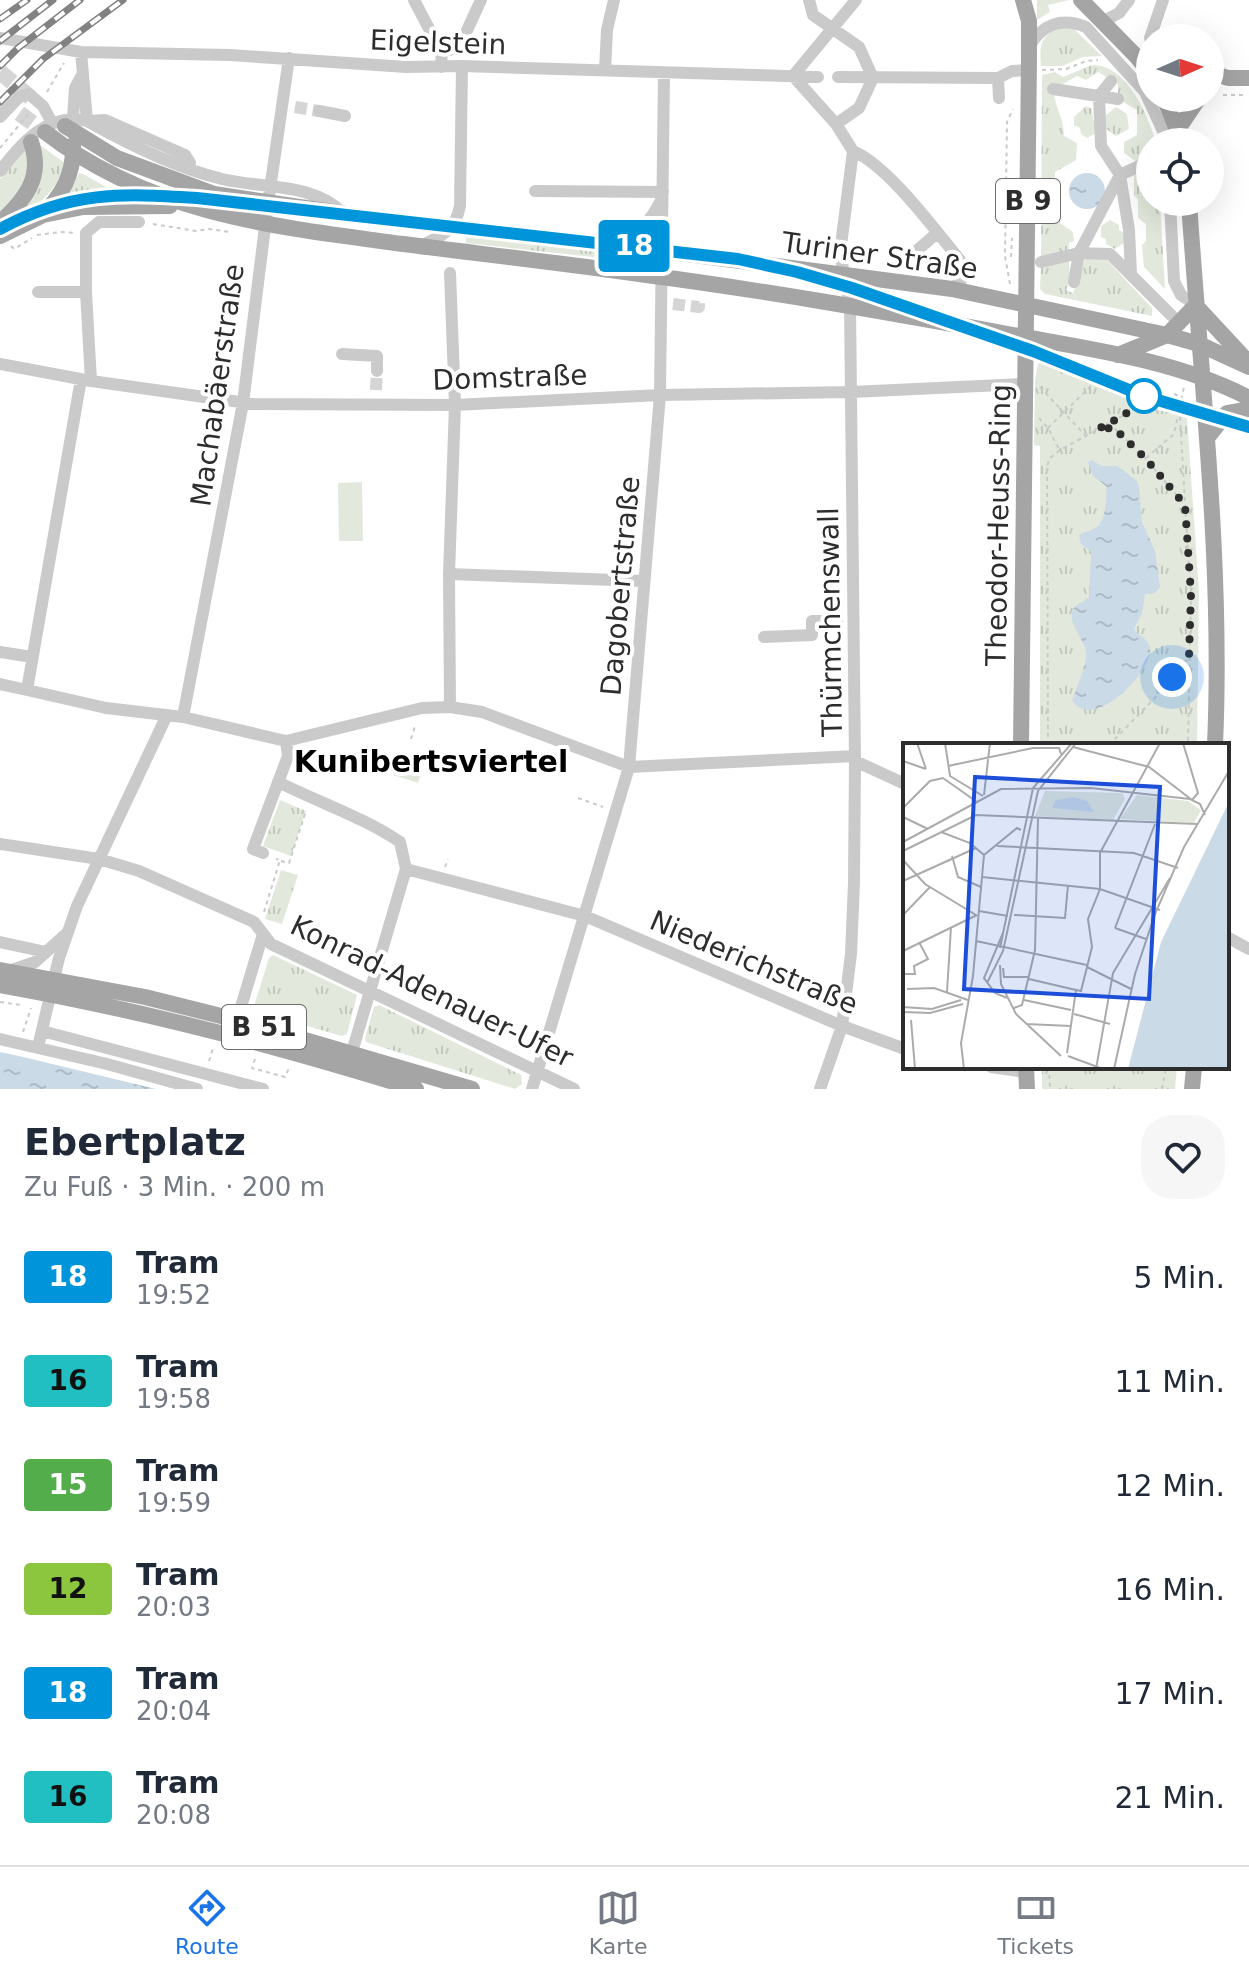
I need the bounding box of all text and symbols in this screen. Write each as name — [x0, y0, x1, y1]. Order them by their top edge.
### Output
street label: Eigelstein — [369, 24, 507, 61]
north arrow — [1136, 24, 1224, 112]
map controls — [1136, 24, 1224, 216]
button: locate — [1136, 128, 1224, 216]
road number: B 9 — [996, 179, 1060, 223]
line badge: 18 — [598, 220, 670, 272]
street label: Turiner Straße — [779, 225, 980, 286]
text: 18 — [615, 229, 653, 262]
street label: Machabäerstraße — [184, 262, 251, 508]
street label: Domstraße — [432, 358, 588, 397]
unlabelled marker — [1127, 379, 1161, 413]
street label: Theodor-Heuss-Ring — [980, 384, 1017, 667]
street label: Dagobertstraße — [594, 475, 647, 697]
street label: Thürmchenswall — [812, 507, 849, 738]
your location — [1152, 657, 1192, 697]
inset map — [903, 743, 1229, 1069]
district label: Kunibertsviertel — [294, 744, 568, 779]
street label: Niederichstraße — [645, 904, 863, 1021]
street label: Konrad-Adenauer-Ufer — [285, 909, 579, 1074]
road number: B 51 — [222, 1005, 306, 1049]
button: heart — [1141, 1115, 1225, 1199]
text: Ebertplatz — [24, 1120, 246, 1164]
text: Zu Fuß · 3 Min. · 200 m — [24, 1172, 325, 1202]
text: Tram — [136, 1245, 219, 1280]
text: 18 — [49, 1260, 87, 1293]
text: 5 Min. — [1134, 1260, 1225, 1295]
text: 19:52 — [136, 1280, 211, 1310]
text: Tram — [136, 1349, 219, 1384]
text: 16 — [49, 1364, 87, 1397]
text: 11 Min. — [1115, 1364, 1225, 1399]
text: 19:58 — [136, 1384, 211, 1414]
text: Tram — [136, 1453, 219, 1488]
text: 15 — [49, 1468, 87, 1501]
text: 12 Min. — [1115, 1468, 1225, 1503]
text: 19:59 — [136, 1488, 211, 1518]
text: Tram — [136, 1557, 219, 1592]
text: 12 — [49, 1572, 87, 1605]
text: 16 Min. — [1115, 1572, 1225, 1607]
text: 20:03 — [136, 1592, 211, 1622]
text: Tram — [136, 1661, 219, 1696]
text: 18 — [49, 1676, 87, 1709]
text: 17 Min. — [1115, 1676, 1225, 1711]
text: 20:04 — [136, 1696, 211, 1726]
text: Tram — [136, 1765, 219, 1800]
text: 16 — [49, 1780, 87, 1813]
text: 21 Min. — [1115, 1780, 1225, 1815]
text: 20:08 — [136, 1800, 211, 1830]
tab: Route — [175, 1886, 239, 1959]
tab: Karte — [589, 1886, 648, 1959]
tab: Tickets — [997, 1886, 1074, 1959]

